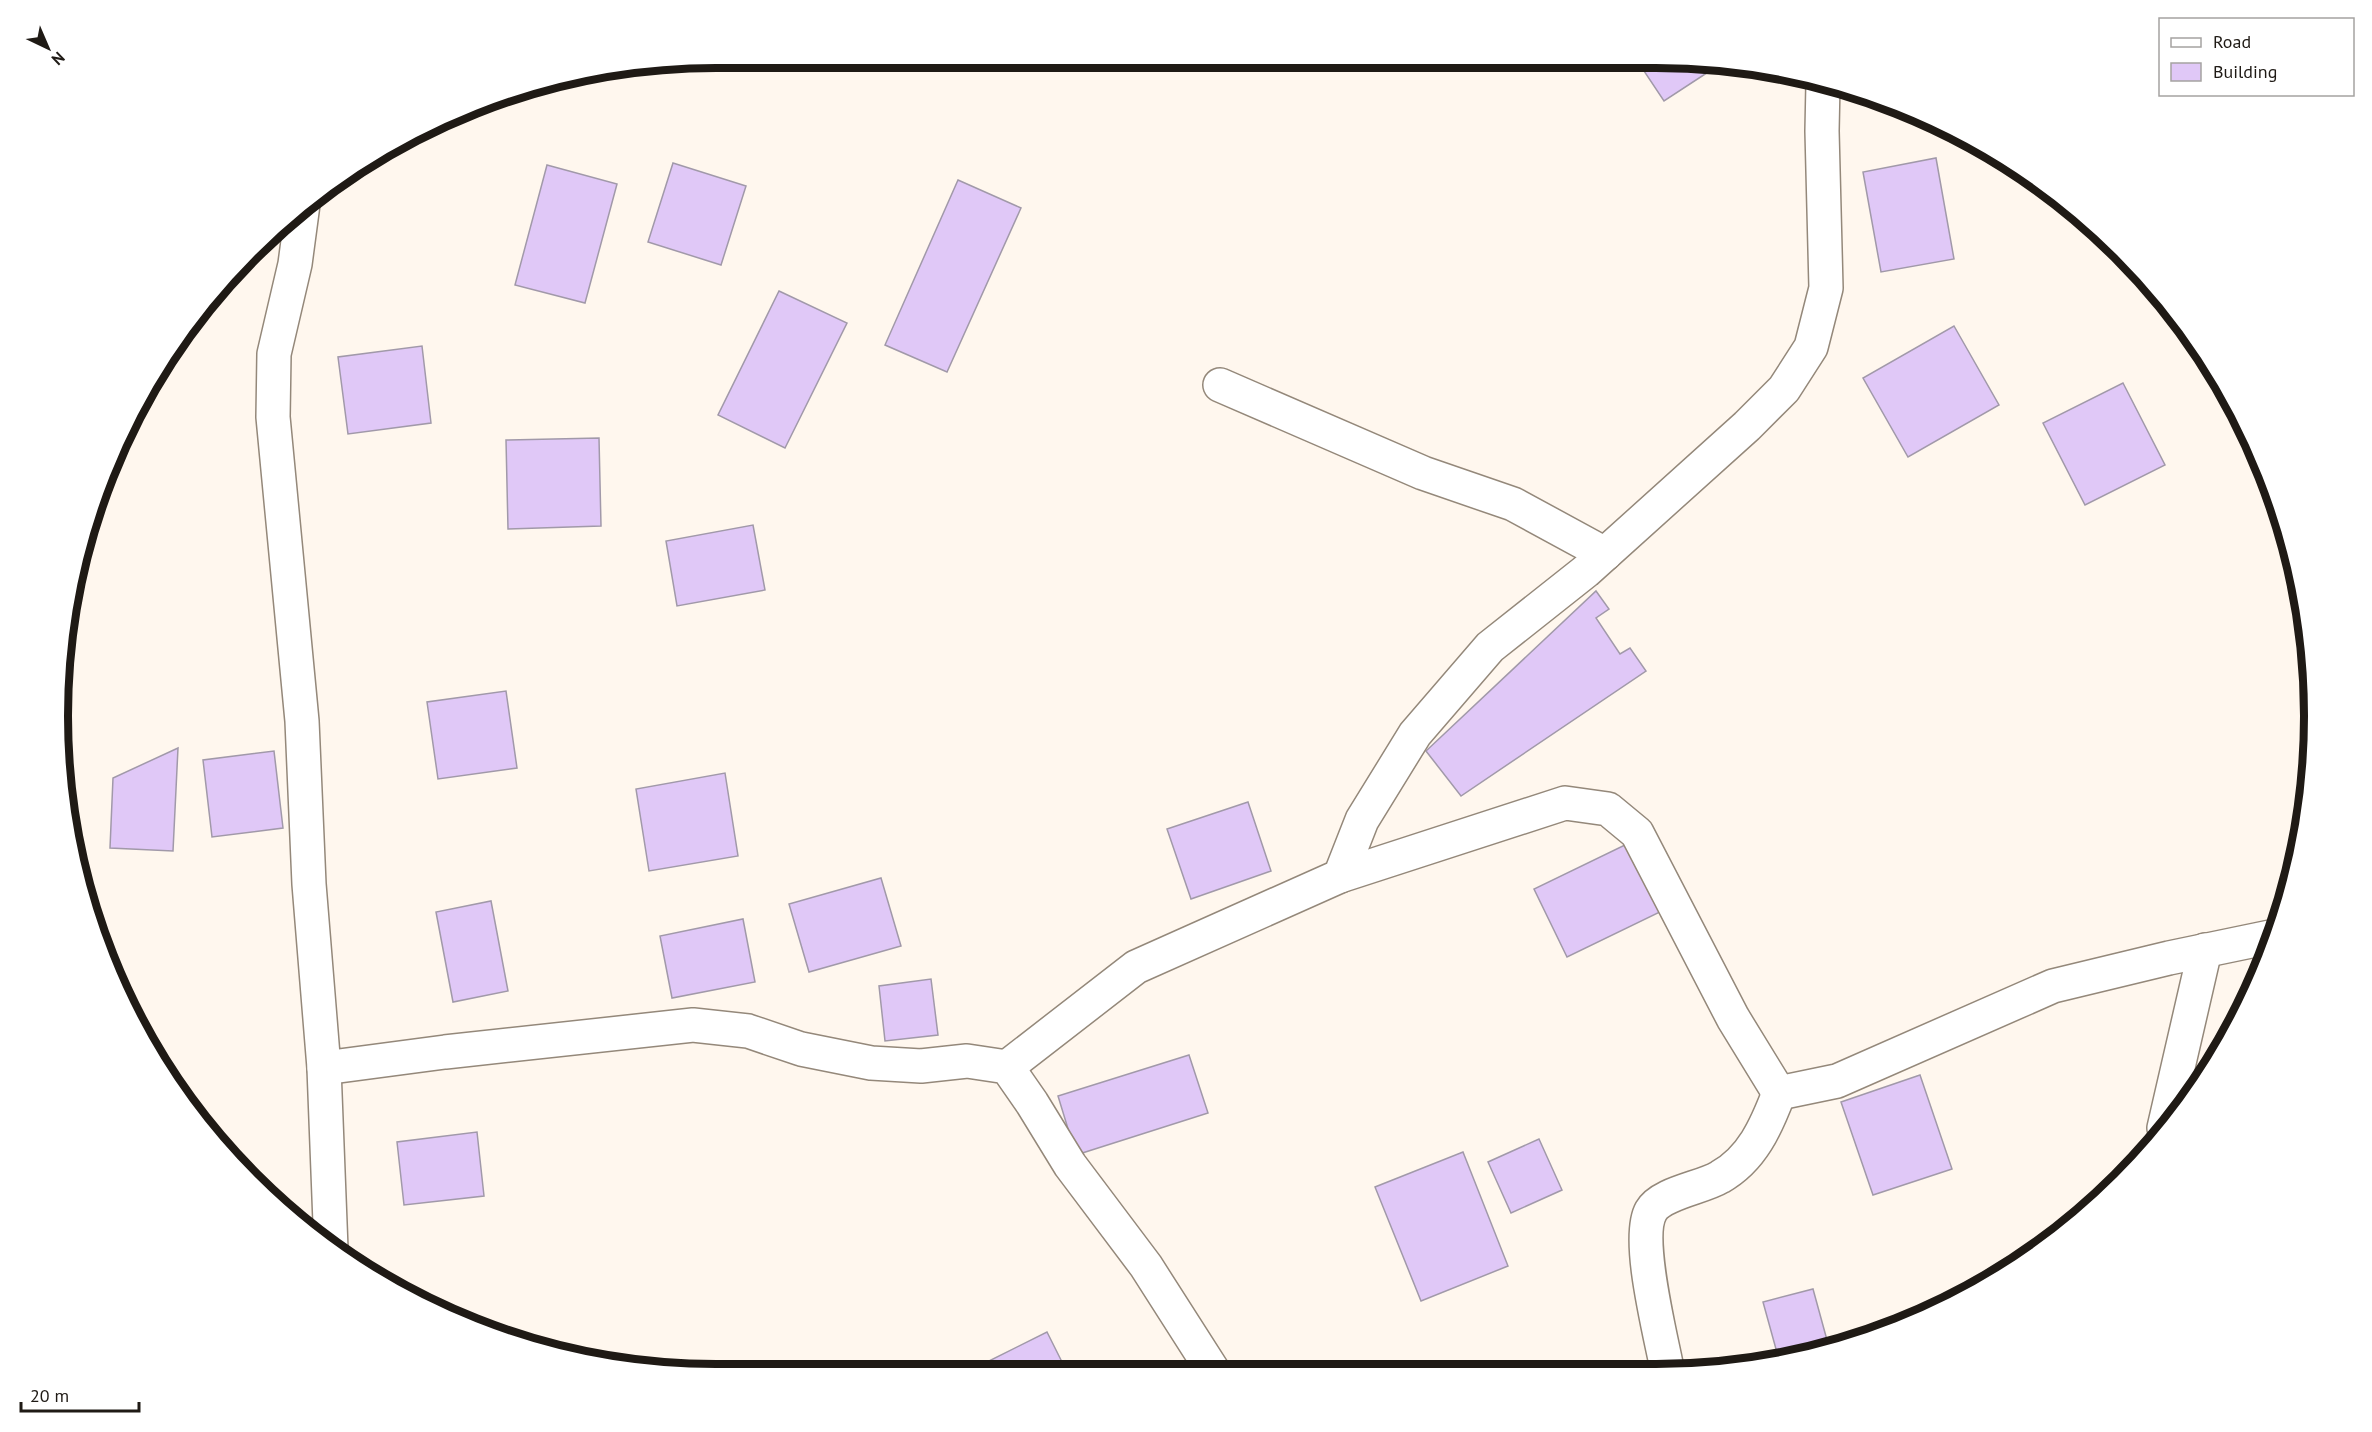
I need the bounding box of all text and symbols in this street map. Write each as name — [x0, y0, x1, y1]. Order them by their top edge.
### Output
north arrow — [18, 18, 78, 78]
legend — [2159, 18, 2354, 96]
text: Road — [2213, 30, 2251, 53]
text: N — [48, 48, 69, 70]
text: Building — [2213, 60, 2277, 83]
scale bar — [21, 1375, 140, 1413]
text: 20 m — [30, 1384, 69, 1407]

